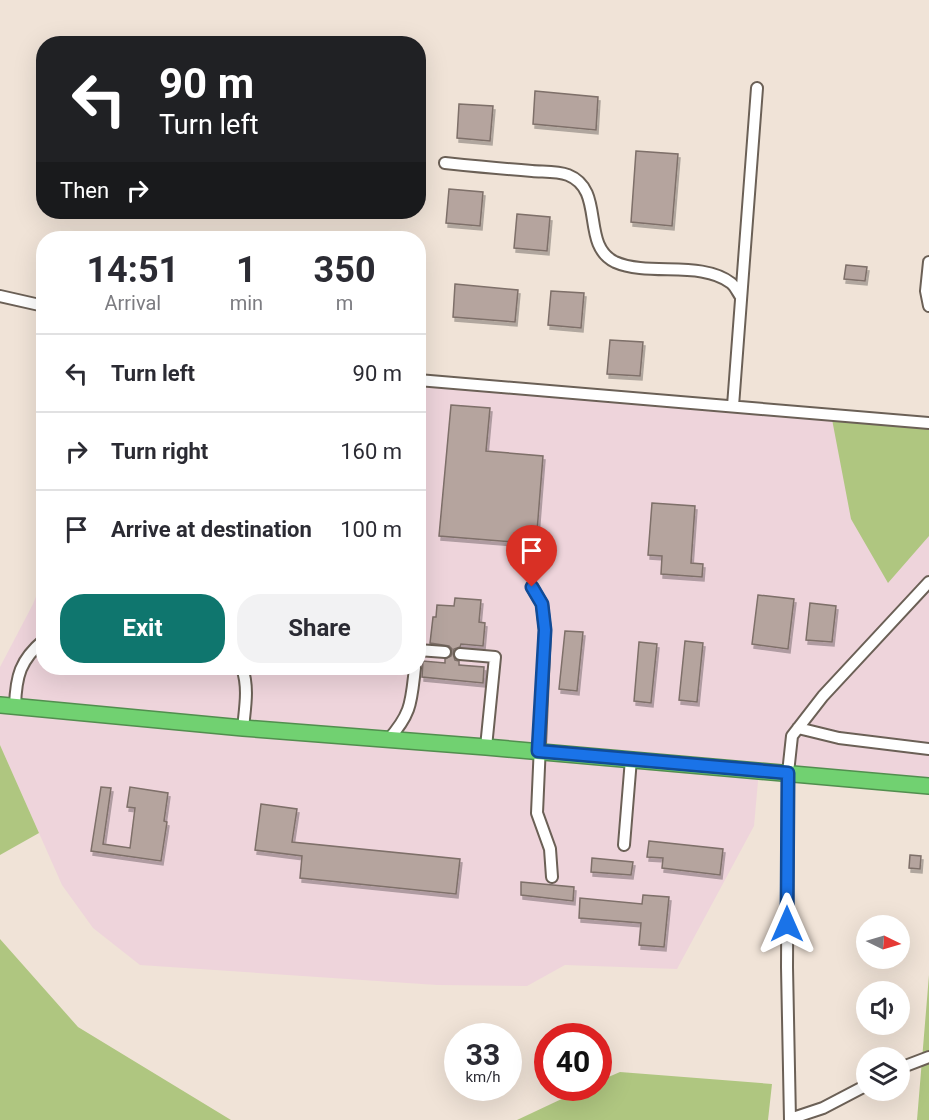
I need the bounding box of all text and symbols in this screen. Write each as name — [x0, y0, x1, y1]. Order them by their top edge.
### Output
text: 90 m — [159, 59, 254, 108]
icon: left — [60, 60, 138, 138]
text: Turn left — [159, 109, 259, 141]
icon: right — [121, 174, 154, 207]
text: Then — [60, 178, 109, 203]
text: 14:51 — [86, 249, 179, 291]
text: 1 — [236, 249, 257, 291]
text: 350 — [314, 249, 376, 291]
text: Arrival — [104, 291, 161, 315]
text: min — [230, 291, 263, 315]
text: m — [336, 291, 353, 315]
icon: left — [60, 357, 93, 390]
text: Turn left — [111, 361, 195, 386]
text: 90 m — [353, 361, 402, 386]
icon: right — [60, 435, 93, 468]
text: Turn right — [111, 439, 208, 464]
text: 160 m — [340, 439, 402, 464]
icon: arrive — [60, 513, 93, 546]
text: Arrive at destination — [111, 517, 312, 542]
text: 100 m — [340, 517, 402, 542]
pin — [506, 525, 557, 587]
icon: arrive — [515, 534, 548, 567]
button: Exit — [60, 594, 225, 663]
button: Share — [237, 594, 402, 663]
position arrow — [755, 892, 819, 956]
north arrow — [856, 915, 910, 969]
map controls — [856, 915, 910, 1101]
button: sound — [856, 981, 910, 1035]
speed limit sign: 40 — [534, 1023, 612, 1101]
text: 33 — [466, 1037, 500, 1072]
button: layers — [856, 1047, 910, 1101]
text: km/h — [465, 1068, 501, 1086]

